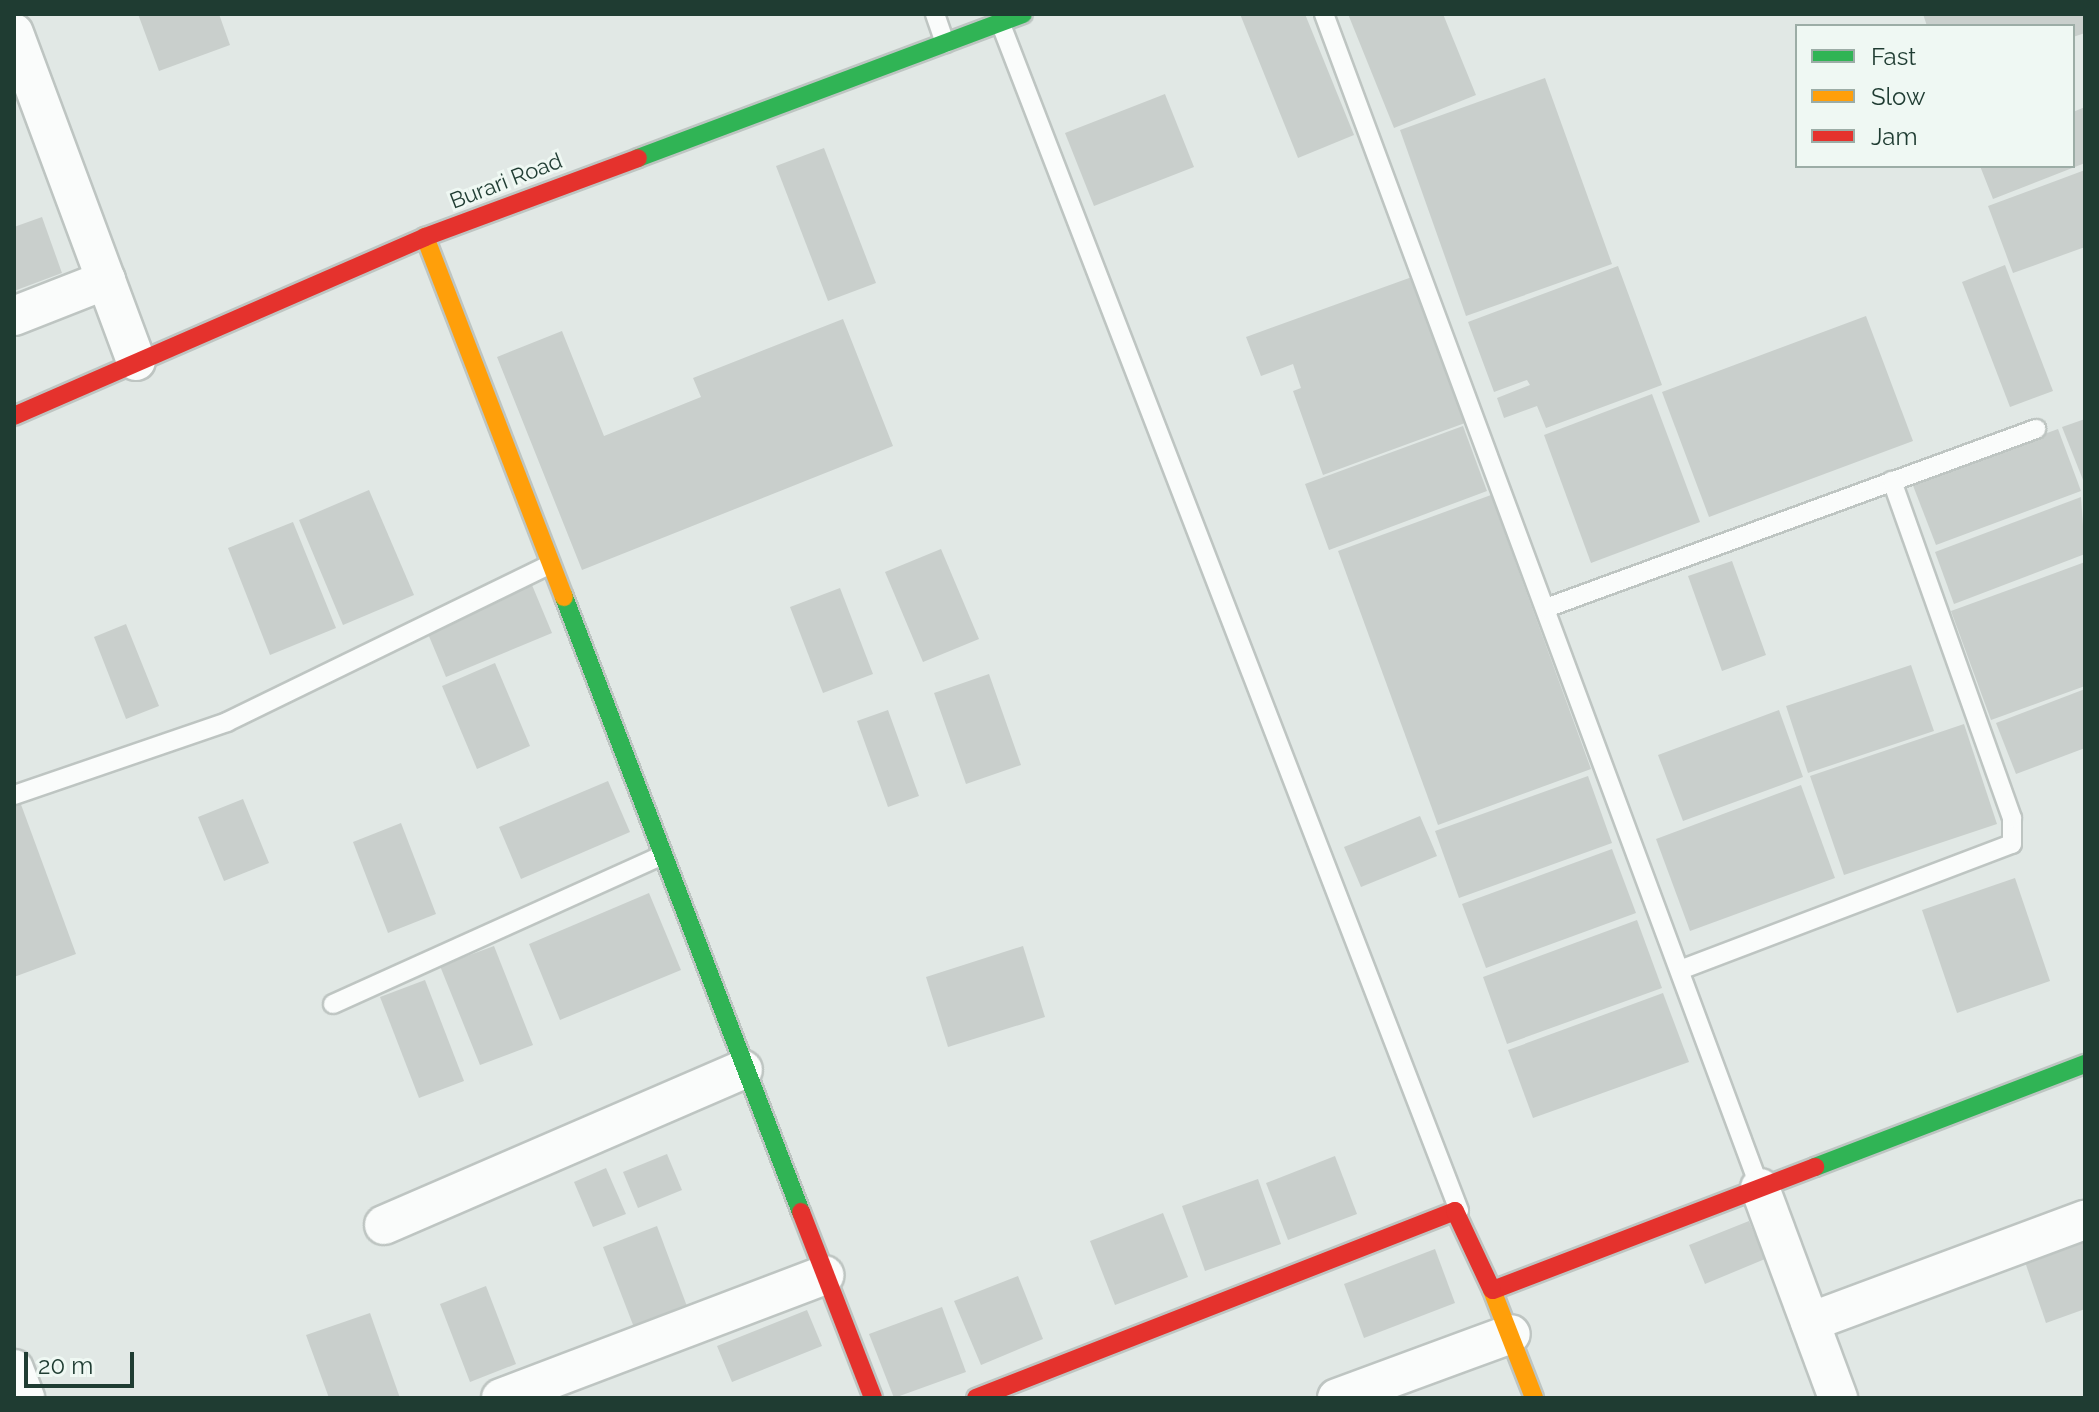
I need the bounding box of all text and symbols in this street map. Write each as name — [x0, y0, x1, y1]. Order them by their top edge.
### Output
legend — [1795, 24, 2075, 168]
text: Fast — [1871, 42, 1916, 71]
text: Slow — [1871, 82, 1925, 111]
text: Jam — [1871, 122, 1917, 151]
street label: Burari Road — [446, 147, 566, 215]
scale bar — [28, 1336, 138, 1386]
text: 20 m — [38, 1351, 93, 1380]

